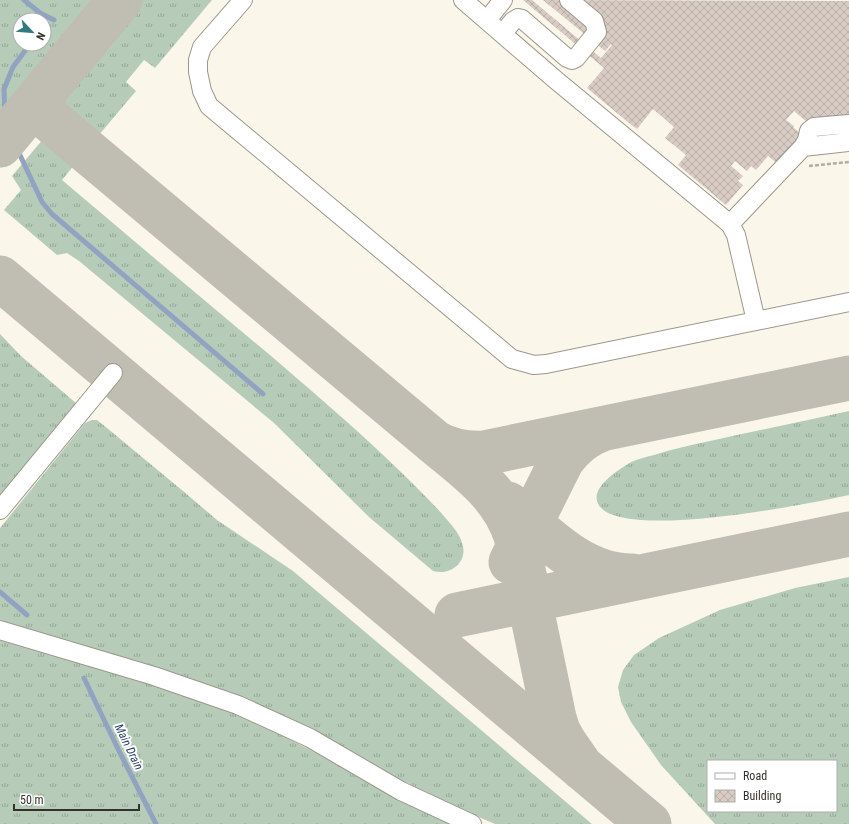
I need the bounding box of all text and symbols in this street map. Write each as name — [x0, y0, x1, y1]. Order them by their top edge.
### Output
north arrow — [12, 12, 52, 52]
text: N — [33, 30, 48, 42]
water label: Main Drain — [112, 722, 146, 773]
legend — [707, 760, 837, 812]
text: Road — [743, 769, 767, 783]
scale bar — [14, 786, 139, 812]
text: Building — [743, 789, 781, 803]
text: 50 m — [20, 793, 44, 807]

